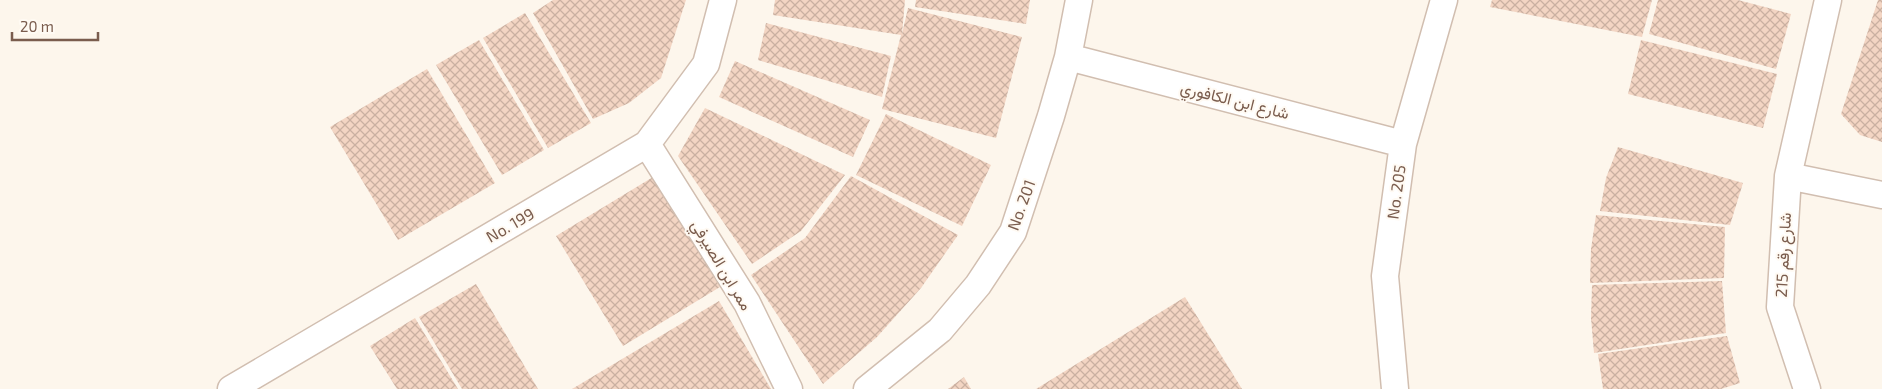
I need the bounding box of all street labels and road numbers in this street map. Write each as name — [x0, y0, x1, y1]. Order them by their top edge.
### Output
street label: شارع ابن الكافوري — [1178, 77, 1291, 127]
street label: No. 205 — [1382, 163, 1409, 220]
street label: No. 201 — [1003, 177, 1038, 233]
street label: No. 199 — [482, 203, 537, 246]
street label: شارع رقم 215 — [1771, 212, 1797, 298]
street label: ممر ابن الصيرفي — [684, 216, 757, 316]

